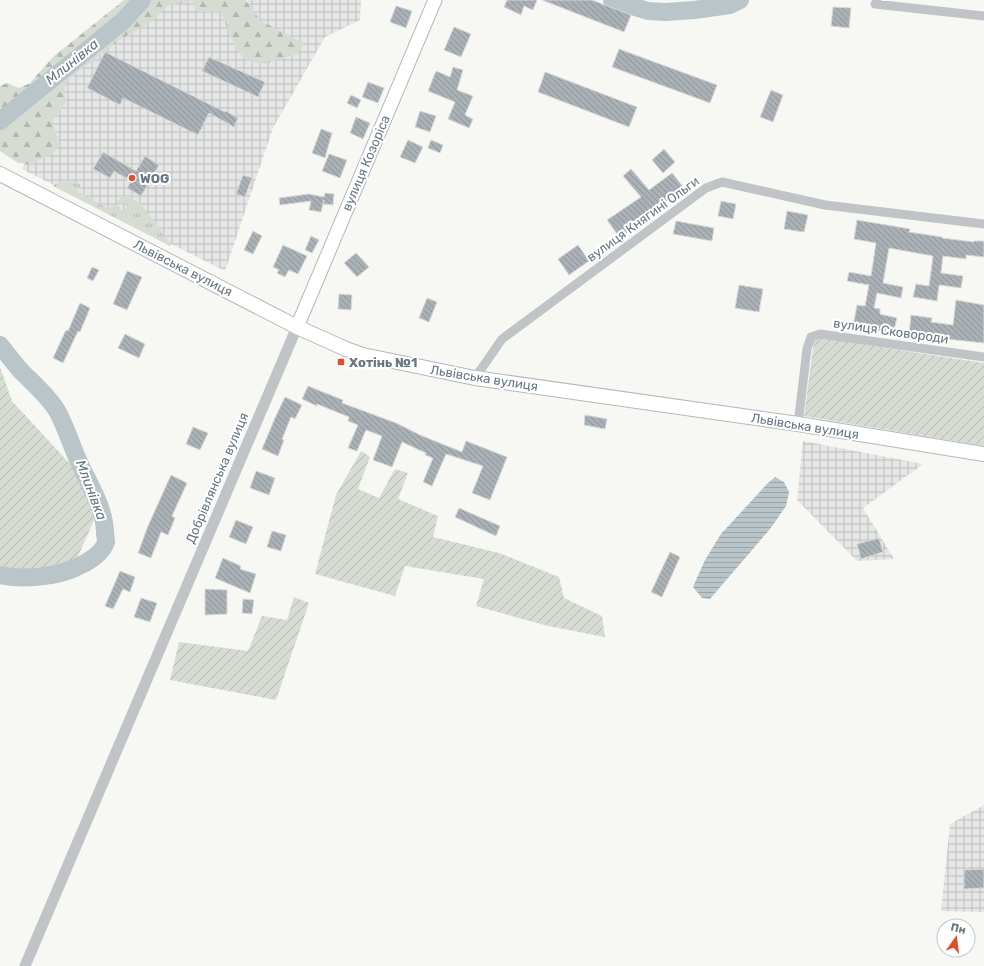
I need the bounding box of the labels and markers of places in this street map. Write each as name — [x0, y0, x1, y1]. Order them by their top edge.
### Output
place label: WOG — [140, 171, 169, 186]
marker: WOG — [127, 173, 137, 183]
place label: Хотінь №1 — [349, 355, 417, 370]
marker: Хотінь №1 — [336, 357, 346, 367]

